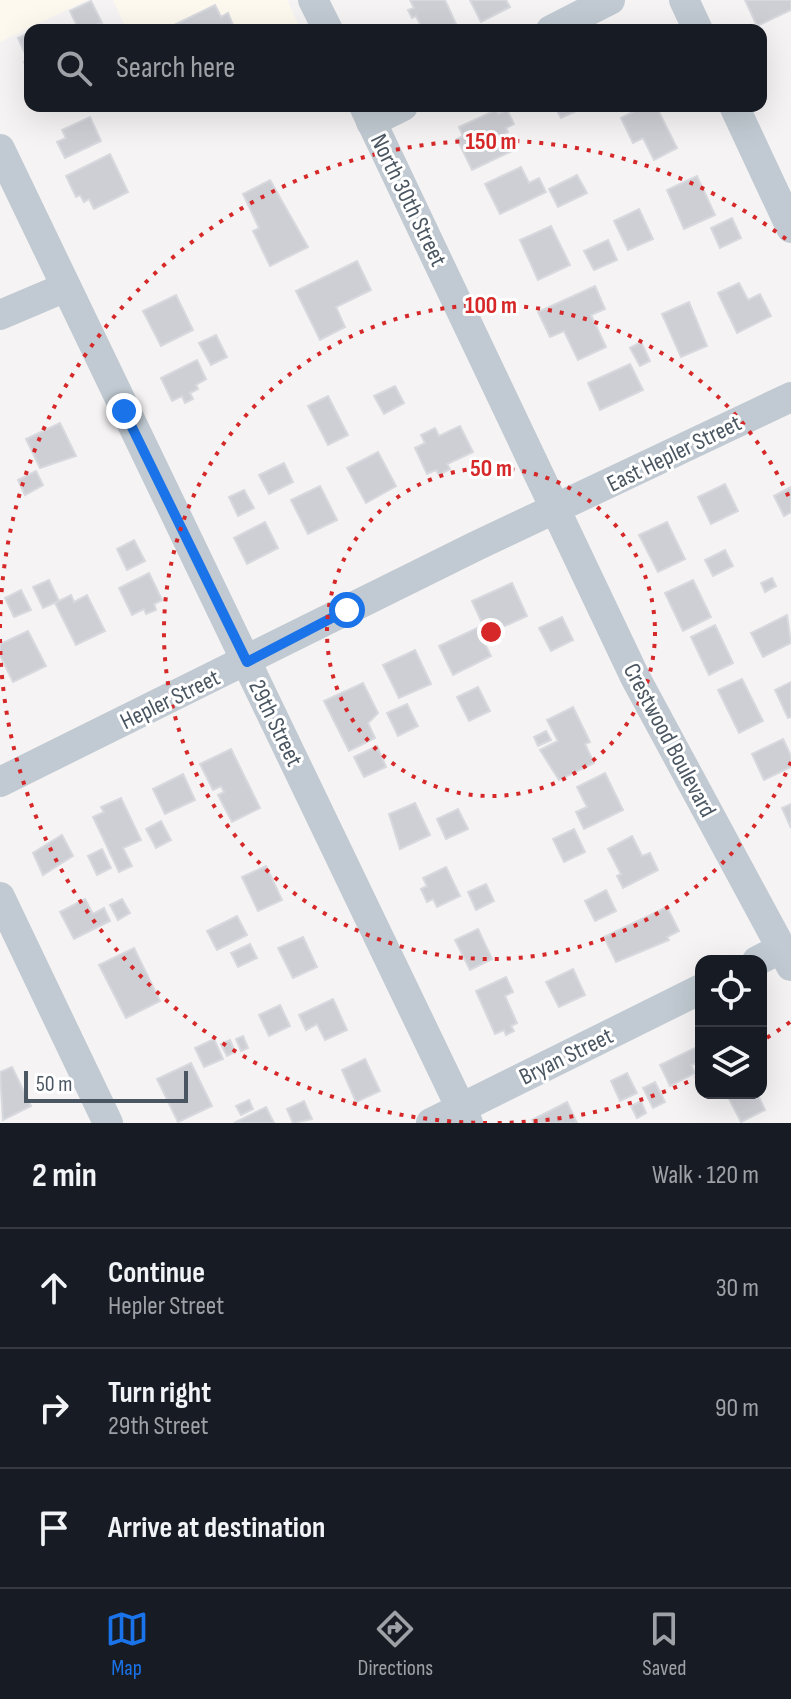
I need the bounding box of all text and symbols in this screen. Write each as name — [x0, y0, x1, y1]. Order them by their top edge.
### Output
search box — [24, 24, 767, 112]
icon: search — [52, 46, 96, 90]
text: Search here — [116, 50, 235, 86]
text: 150 m — [465, 127, 517, 156]
street label: North 30th Street — [364, 129, 453, 271]
text: 100 m — [465, 291, 517, 320]
route end — [106, 393, 142, 429]
street label: East Hepler Street — [602, 408, 746, 498]
text: 50 m — [470, 454, 512, 483]
route start — [329, 592, 365, 628]
centre of rings — [477, 618, 505, 646]
street label: Crestwood Boulevard — [617, 658, 722, 822]
street label: Hepler Street — [116, 663, 225, 736]
street label: 29th Street — [242, 675, 309, 771]
map controls — [695, 955, 767, 1099]
button: locate — [695, 955, 767, 1027]
street label: Bryan Street — [515, 1021, 618, 1092]
button: layers — [695, 1027, 767, 1099]
scale bar — [24, 1067, 188, 1103]
text: 50 m — [36, 1071, 72, 1098]
text: 2 min — [32, 1155, 97, 1196]
text: Walk · 120 m — [652, 1160, 759, 1191]
text: Continue — [108, 1255, 205, 1291]
icon: ahead — [32, 1266, 76, 1310]
text: 30 m — [716, 1273, 759, 1304]
text: Hepler Street — [108, 1291, 224, 1322]
text: Turn right — [108, 1375, 211, 1411]
icon: right — [32, 1386, 76, 1430]
text: 90 m — [715, 1393, 759, 1424]
text: 29th Street — [108, 1411, 208, 1442]
icon: arrive — [32, 1506, 76, 1550]
text: Arrive at destination — [108, 1510, 325, 1546]
tab: Map — [105, 1607, 149, 1682]
tab: Directions — [358, 1607, 433, 1682]
tab: Saved — [642, 1607, 686, 1682]

